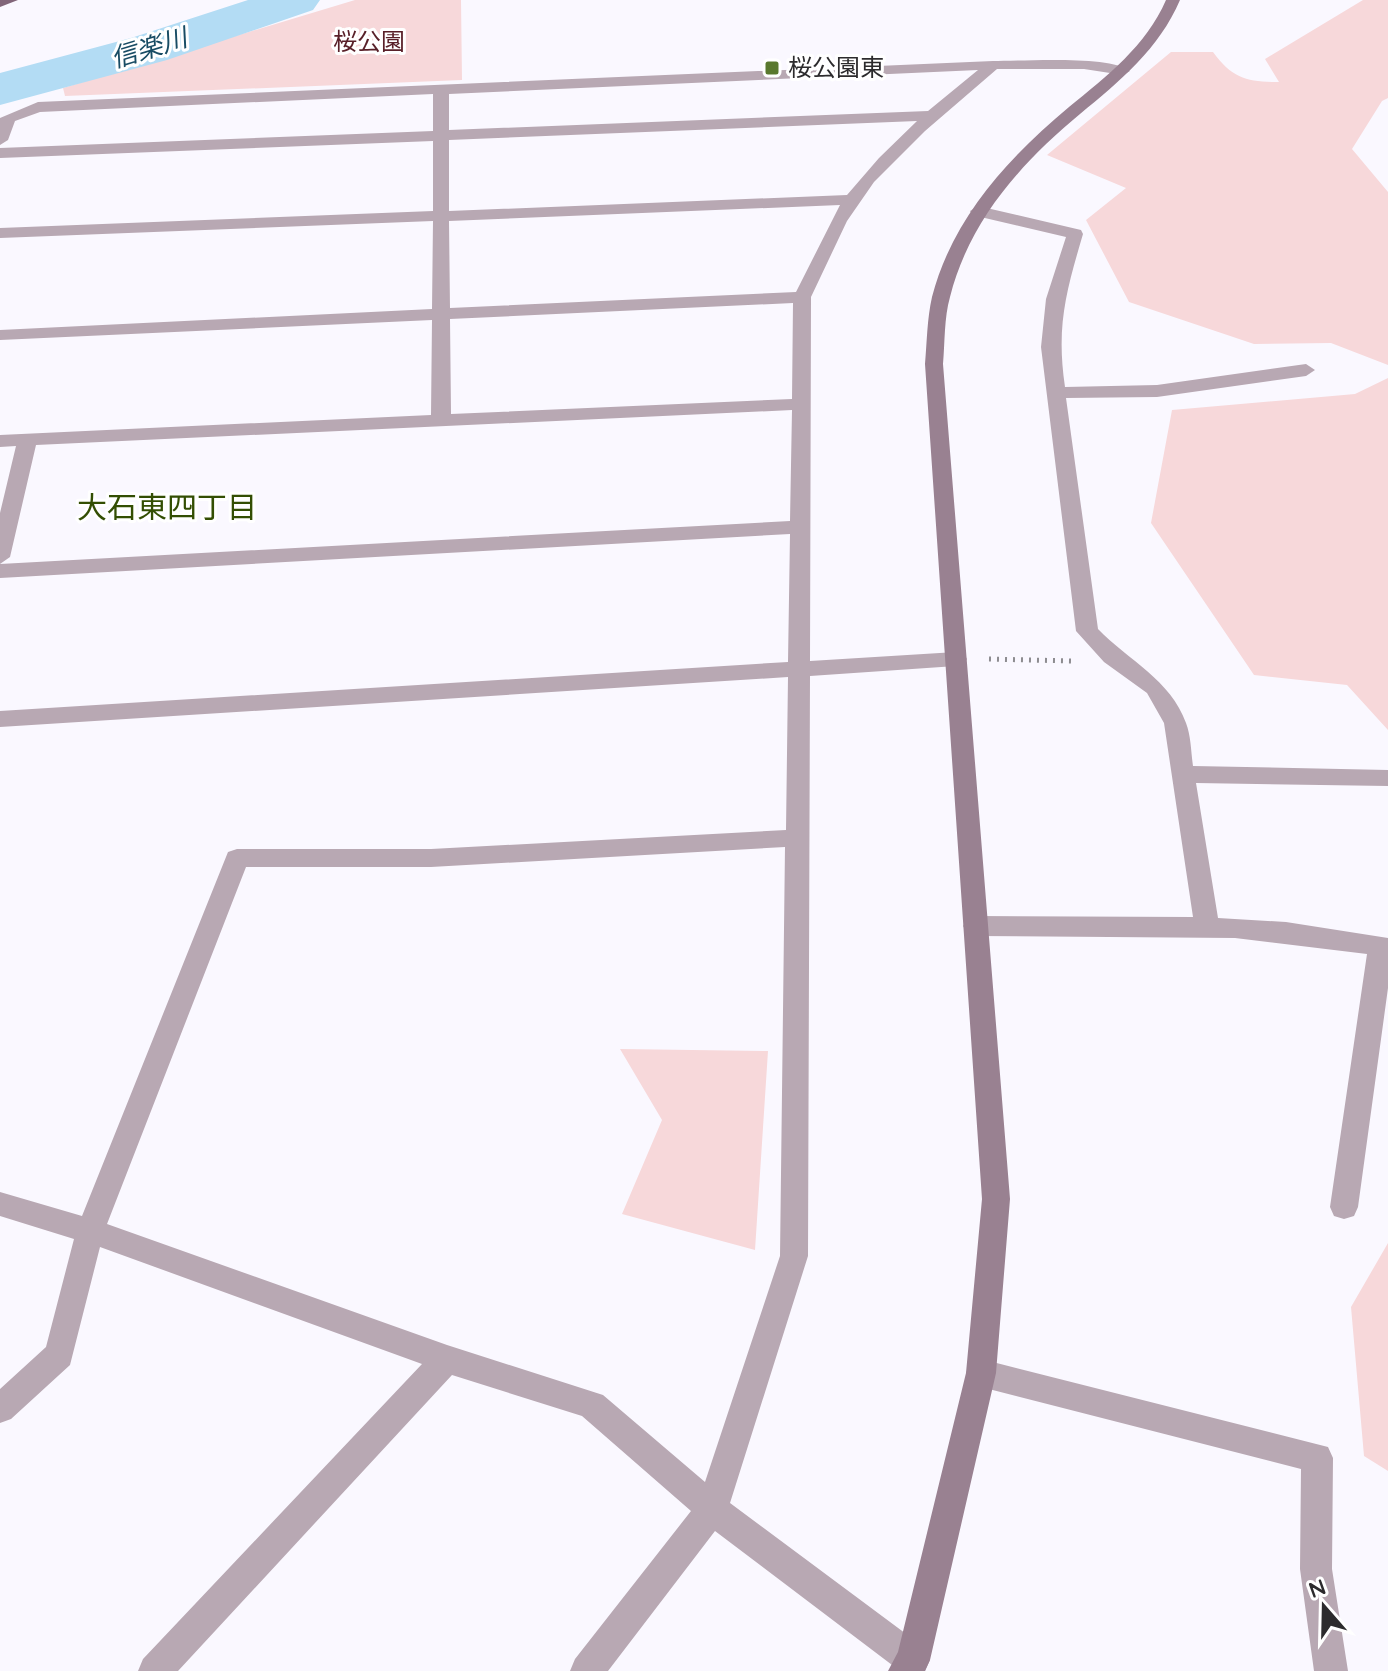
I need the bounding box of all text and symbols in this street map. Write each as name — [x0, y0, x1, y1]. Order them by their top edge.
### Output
water label: 信楽川 — [107, 19, 194, 75]
park label: 桜公園 — [333, 26, 405, 56]
place label: 桜公園東 — [788, 52, 884, 82]
marker: 桜公園東 — [763, 59, 781, 77]
district label: 大石東四丁目 — [77, 488, 257, 526]
north arrow — [1284, 1567, 1364, 1647]
text: N — [1305, 1572, 1330, 1604]

